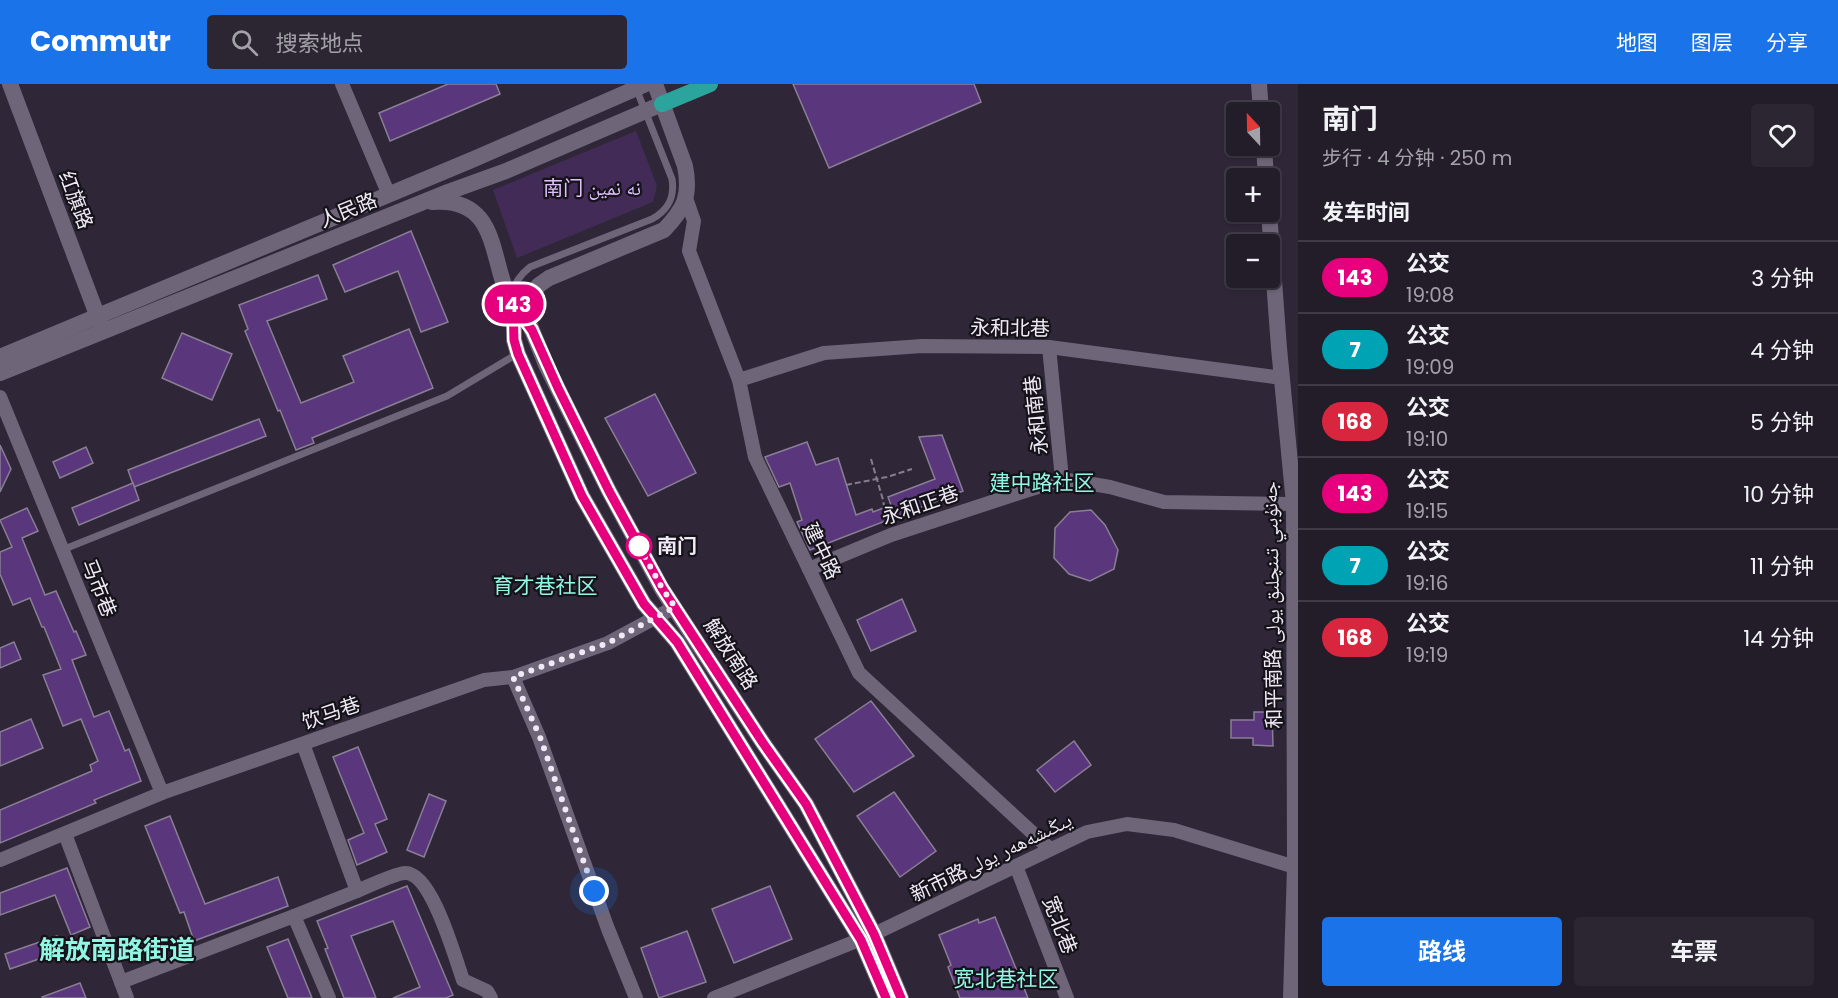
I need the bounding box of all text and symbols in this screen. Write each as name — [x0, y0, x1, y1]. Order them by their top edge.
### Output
search box — [207, 15, 627, 69]
text: Commutr — [30, 22, 171, 61]
icon: search — [228, 26, 261, 59]
text: 搜索地点 — [276, 28, 364, 59]
text: 地图 — [1616, 28, 1658, 57]
text: 图层 — [1691, 28, 1733, 57]
text: 分享 — [1766, 28, 1808, 57]
text: 南门 — [1322, 100, 1378, 139]
north arrow — [1226, 102, 1280, 156]
map controls — [1226, 102, 1280, 288]
button: heart — [1751, 104, 1814, 167]
text: 步行 · 4 分钟 · 250 m — [1322, 144, 1512, 172]
street label: 红旗路 — [52, 167, 100, 233]
button: + — [1226, 168, 1280, 222]
park label: 南门 نە نمين — [543, 174, 641, 202]
street label: 人民路 — [315, 186, 381, 234]
text: 发车时间 — [1322, 197, 1410, 228]
button: − — [1226, 234, 1280, 288]
text: 公交 — [1406, 248, 1450, 279]
text: 143 — [1338, 263, 1372, 292]
text: 3 分钟 — [1751, 263, 1814, 294]
text: 19:08 — [1406, 281, 1454, 309]
line badge: 143 — [480, 284, 548, 324]
text: 143 — [497, 290, 531, 319]
street label: 永和北巷 — [970, 313, 1050, 343]
text: 公交 — [1406, 320, 1450, 351]
text: 7 — [1349, 335, 1361, 364]
text: 4 分钟 — [1750, 335, 1814, 366]
text: 19:09 — [1406, 353, 1454, 381]
street label: 永和南巷 — [1018, 374, 1054, 456]
text: 公交 — [1406, 392, 1450, 423]
text: 168 — [1338, 407, 1372, 436]
text: 5 分钟 — [1750, 407, 1814, 438]
text: 19:10 — [1406, 425, 1448, 453]
text: 公交 — [1406, 464, 1450, 495]
district label: 建中路社区 — [990, 468, 1095, 497]
street label: 永和正巷 — [878, 479, 962, 531]
text: 143 — [1338, 479, 1372, 508]
text: 10 分钟 — [1743, 479, 1814, 510]
street label: 和平南路 جەنۇبىي تىنچلىق يولى — [1256, 481, 1290, 729]
text: 19:15 — [1406, 497, 1448, 525]
street label: 建中路 — [796, 518, 848, 584]
place label: 南门 — [657, 532, 697, 560]
marker: 南门 — [626, 533, 652, 559]
text: 公交 — [1406, 536, 1450, 567]
text: 7 — [1349, 551, 1361, 580]
text: 11 分钟 — [1750, 551, 1814, 582]
street label: 马市巷 — [75, 555, 123, 621]
text: 19:16 — [1406, 569, 1448, 597]
district label: 育才巷社区 — [493, 571, 598, 600]
text: 公交 — [1406, 608, 1450, 639]
street label: 解放南路 — [697, 613, 765, 695]
text: 168 — [1338, 623, 1372, 652]
text: 14 分钟 — [1743, 623, 1814, 654]
text: 19:19 — [1406, 641, 1448, 669]
street label: 饮马巷 — [298, 690, 364, 736]
street label: 新市路يىڭىشەھەر يولى — [906, 806, 1076, 908]
your location — [579, 876, 609, 906]
street label: 宽北巷 — [1036, 892, 1084, 958]
button: 路线 — [1322, 917, 1562, 986]
button: 车票 — [1574, 917, 1814, 986]
district label: 解放南路街道 — [39, 932, 195, 968]
district label: 宽北巷社区 — [954, 964, 1059, 993]

